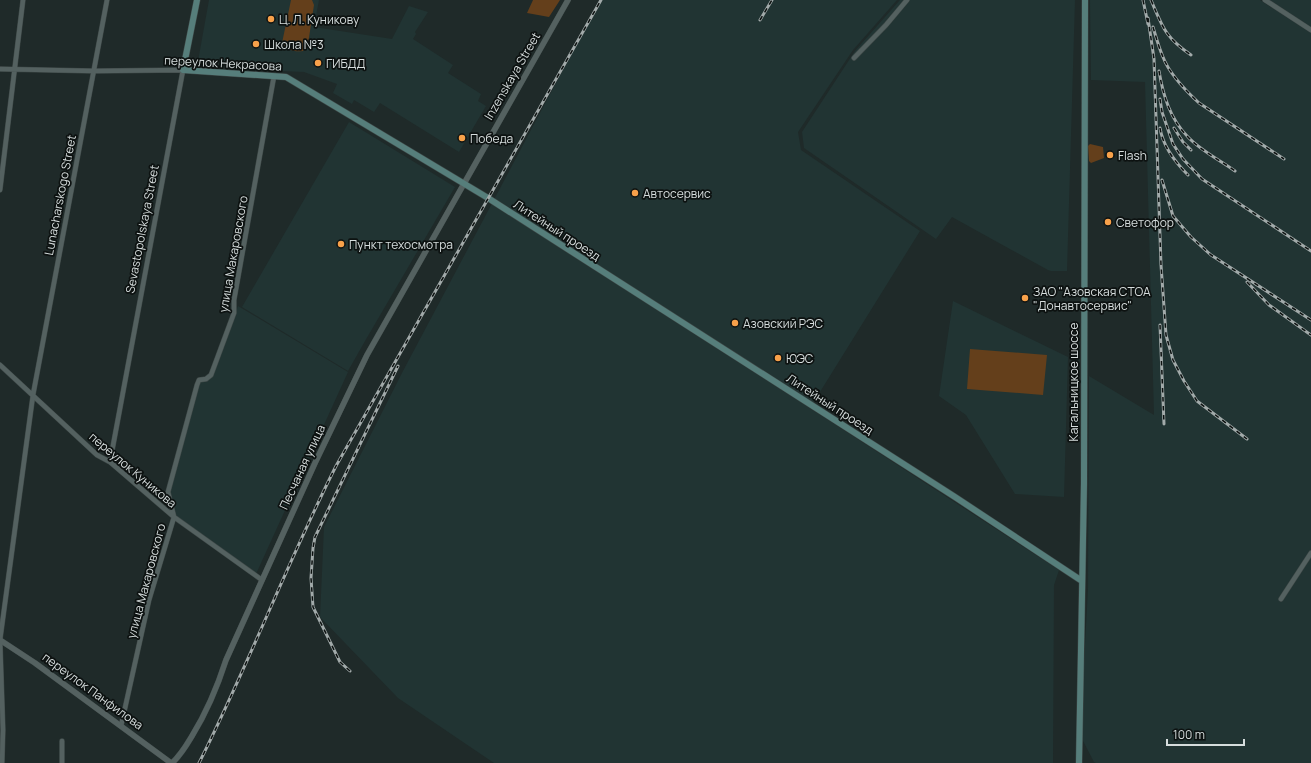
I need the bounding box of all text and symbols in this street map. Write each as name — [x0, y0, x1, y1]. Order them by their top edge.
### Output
place label: Ц. Л. Куникову — [279, 11, 360, 28]
marker: Ц. Л. Куникову — [266, 14, 276, 24]
street label: Inzenskaya Street — [480, 29, 544, 123]
place label: Школа №3 — [264, 36, 324, 53]
marker: Школа №3 — [251, 39, 261, 49]
street label: переулок Некрасова — [164, 51, 282, 75]
place label: ГИБДД — [326, 55, 365, 72]
marker: ГИБДД — [313, 58, 323, 68]
place label: Победа — [470, 130, 513, 147]
street label: Lunacharskogo Street — [40, 133, 80, 257]
marker: Победа — [457, 133, 467, 143]
place label: Flash — [1118, 147, 1147, 164]
marker: Flash — [1105, 150, 1115, 160]
street label: Sevastopolskaya Street — [121, 163, 163, 295]
place label: Автосервис — [643, 185, 711, 202]
marker: Автосервис — [630, 188, 640, 198]
street label: улица Макаровского — [214, 194, 252, 314]
street label: Литейный проезд — [510, 195, 604, 265]
place label: Светофор — [1116, 214, 1174, 231]
marker: Светофор — [1103, 217, 1113, 227]
place label: Пункт техосмотра — [349, 236, 453, 253]
marker: Пункт техосмотра — [336, 239, 346, 249]
place label: ЗАО "Азовская СТОА "Донавтосервис" — [1033, 283, 1151, 314]
marker: ЗАО "Азовская СТОА "Донавтосервис" — [1020, 293, 1030, 303]
place label: Азовский РЭС — [743, 315, 824, 332]
marker: Азовский РЭС — [730, 318, 740, 328]
street label: Кагальницкое шоссе — [1065, 323, 1082, 441]
place label: ЮЭС — [786, 350, 814, 367]
marker: ЮЭС — [773, 353, 783, 363]
street label: Литейный проезд — [783, 369, 877, 439]
street label: Песчаная улица — [275, 422, 329, 512]
street label: переулок Куникова — [86, 428, 180, 512]
street label: улица Макаровского — [122, 522, 170, 640]
street label: переулок Панфилова — [39, 649, 147, 733]
scale bar — [1167, 721, 1244, 747]
text: 100 m — [1173, 726, 1205, 743]

